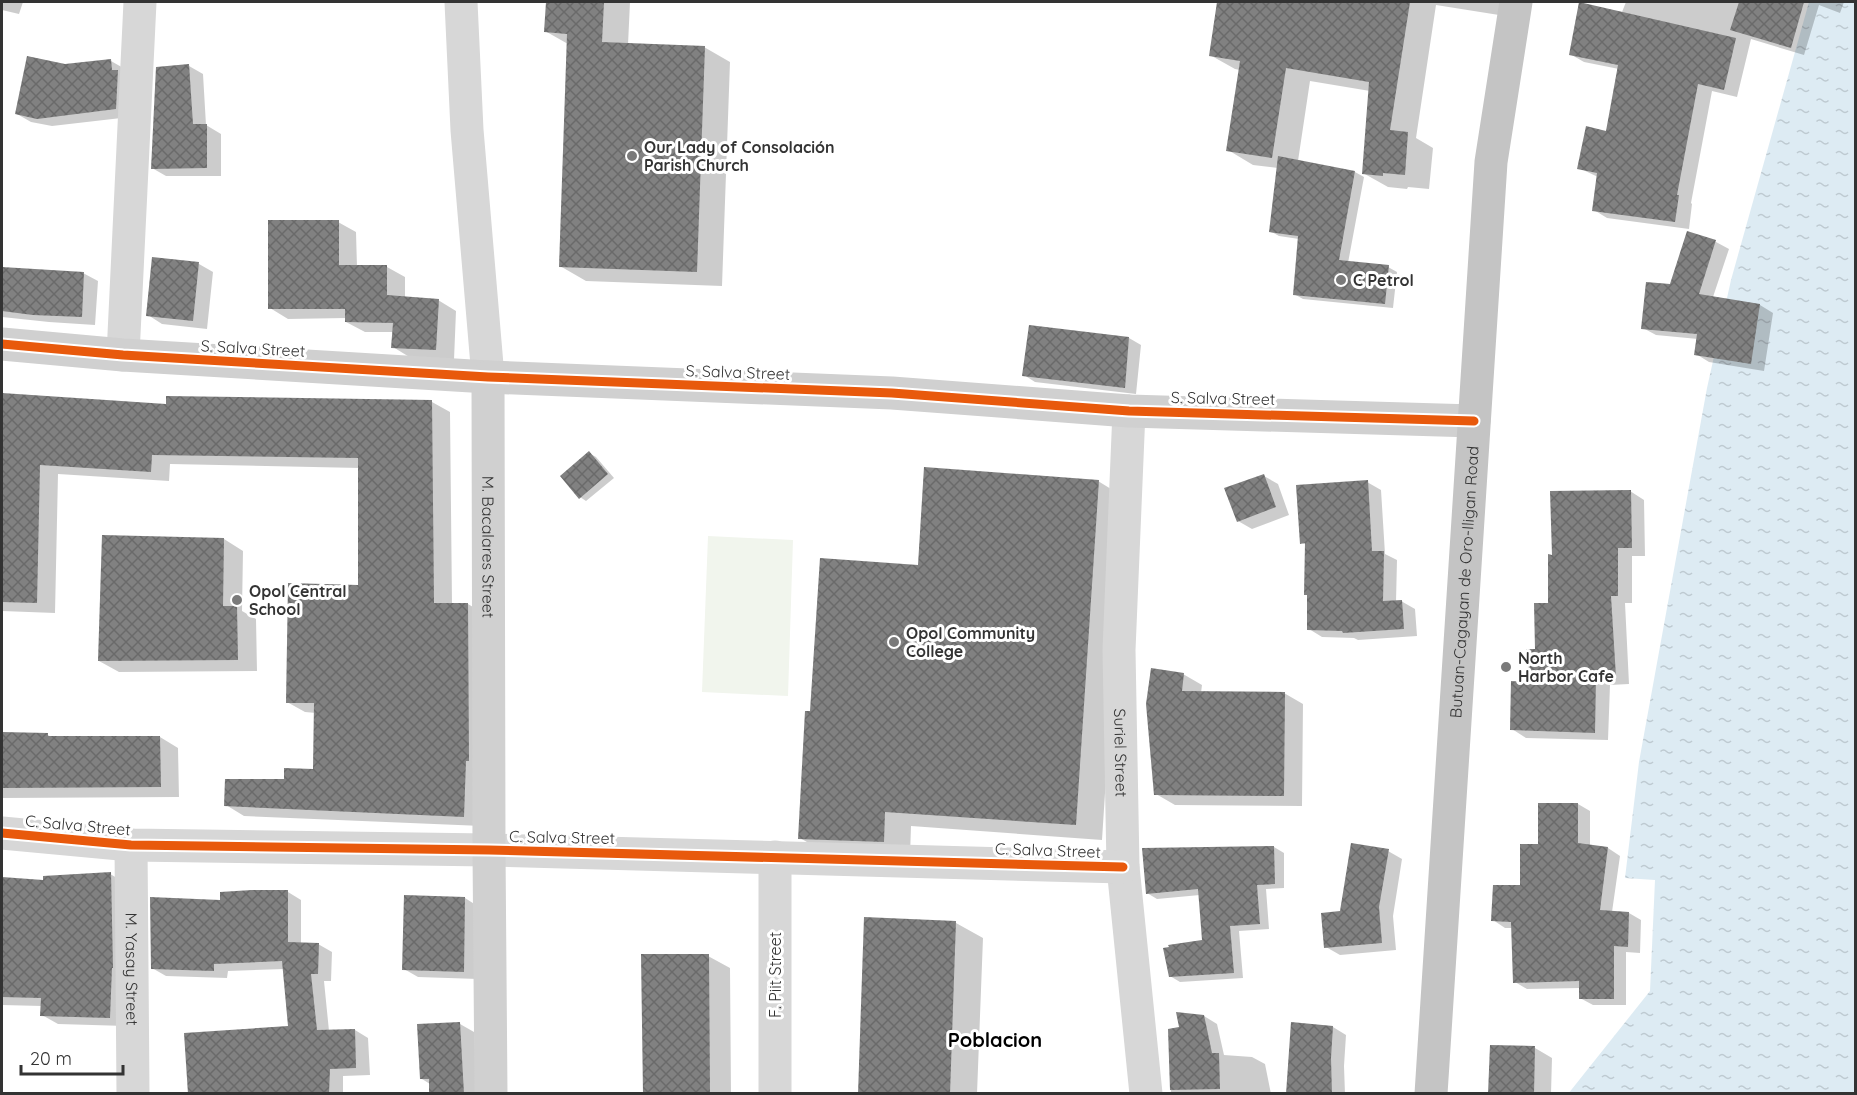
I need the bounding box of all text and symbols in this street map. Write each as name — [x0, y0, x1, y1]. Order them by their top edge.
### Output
place label: Our Lady of Consolación Parish Church — [644, 137, 835, 175]
marker: Our Lady of Consolación Parish Church — [625, 149, 639, 163]
place label: C Petrol — [1353, 270, 1414, 290]
marker: C Petrol — [1334, 273, 1348, 287]
street label: S. Salva Street — [200, 335, 306, 361]
street label: S. Salva Street — [685, 360, 791, 384]
street label: S. Salva Street — [1171, 387, 1275, 409]
street label: Butuan-Cagayan de Oro-Iligan Road — [1445, 445, 1483, 719]
street label: M. Bacalares Street — [478, 476, 499, 618]
place label: Opol Central School — [249, 581, 347, 619]
marker: Opol Central School — [230, 593, 244, 607]
place label: Opol Community College — [906, 623, 1035, 661]
marker: Opol Community College — [887, 635, 901, 649]
place label: North Harbor Cafe — [1518, 648, 1614, 686]
marker: North Harbor Cafe — [1499, 660, 1513, 674]
street label: Suriel Street — [1110, 708, 1132, 797]
street label: C. Salva Street — [24, 810, 132, 840]
street label: C. Salva Street — [509, 826, 615, 848]
street label: C. Salva Street — [995, 838, 1101, 862]
street label: M. Yasay Street — [122, 912, 142, 1026]
street label: F. Piit Street — [765, 932, 785, 1018]
district label: Poblacion — [948, 1027, 1042, 1052]
scale bar — [21, 1038, 123, 1076]
text: 20 m — [30, 1047, 72, 1070]

